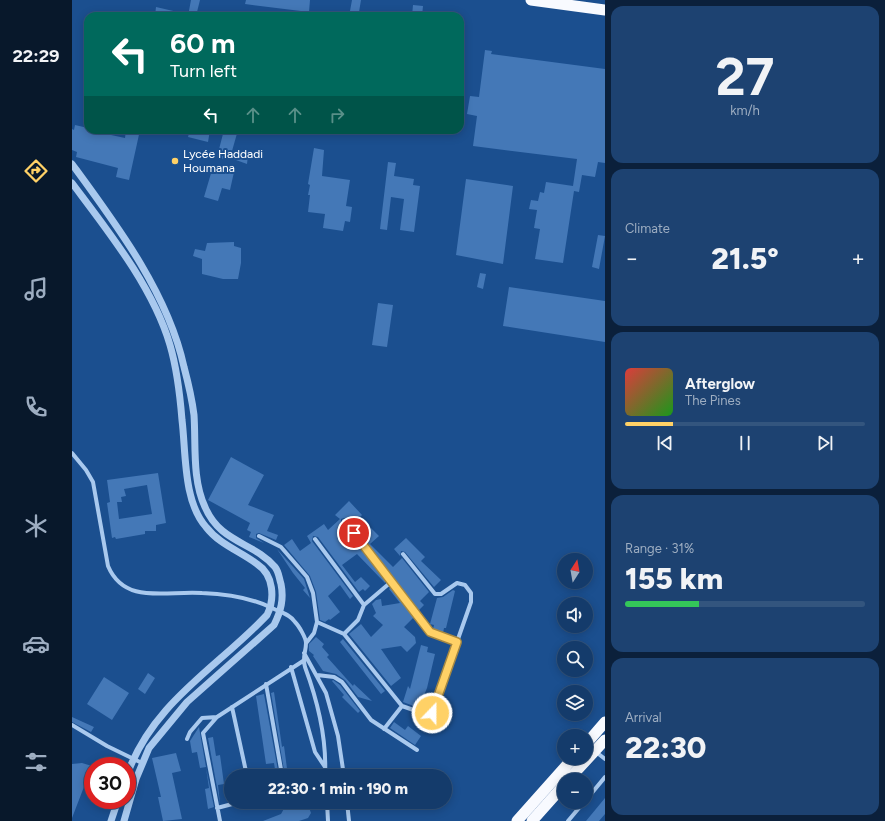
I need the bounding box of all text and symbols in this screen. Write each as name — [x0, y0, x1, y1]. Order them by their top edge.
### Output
text: 60 m — [170, 26, 235, 60]
icon: left — [104, 28, 156, 80]
text: 22:29 — [12, 45, 60, 67]
text: 27 — [715, 46, 775, 108]
text: Turn left — [170, 60, 237, 82]
text: km/h — [730, 103, 760, 118]
icon: left — [200, 104, 222, 126]
icon: ahead — [242, 104, 264, 126]
icon: ahead — [284, 104, 306, 126]
icon: right — [326, 104, 348, 126]
place label: Lycée Haddadi Houmana — [183, 147, 263, 175]
marker: Lycée Haddadi Houmana — [170, 156, 180, 166]
icon: directions — [22, 157, 50, 185]
text: Climate — [625, 221, 670, 236]
text: 21.5° — [711, 240, 779, 277]
text: − — [625, 245, 639, 272]
text: + — [851, 245, 865, 272]
icon: music — [22, 275, 50, 303]
text: Afterglow — [685, 375, 755, 393]
icon: phone — [22, 393, 50, 421]
text: The Pines — [685, 393, 741, 408]
icon: previous — [654, 432, 676, 454]
icon: pause — [734, 432, 756, 454]
icon: next — [814, 432, 836, 454]
icon: climate — [22, 512, 50, 540]
pin — [337, 516, 371, 550]
icon: arrive — [343, 522, 365, 544]
text: Range · 31% — [625, 541, 694, 556]
north arrow — [557, 553, 593, 589]
map controls — [557, 553, 593, 809]
text: 155 km — [625, 560, 723, 597]
button: sound — [557, 597, 593, 633]
icon: car — [22, 630, 50, 658]
button: search — [557, 641, 593, 677]
button: layers — [557, 685, 593, 721]
position arrow — [411, 692, 453, 734]
text: Arrival — [625, 710, 662, 725]
button: + — [557, 729, 593, 765]
text: 22:30 — [625, 729, 706, 766]
icon: filters — [22, 748, 50, 776]
speed limit sign: 30 — [84, 757, 136, 809]
button: − — [557, 773, 593, 809]
text: 22:30 · 1 min · 190 m — [268, 780, 408, 798]

